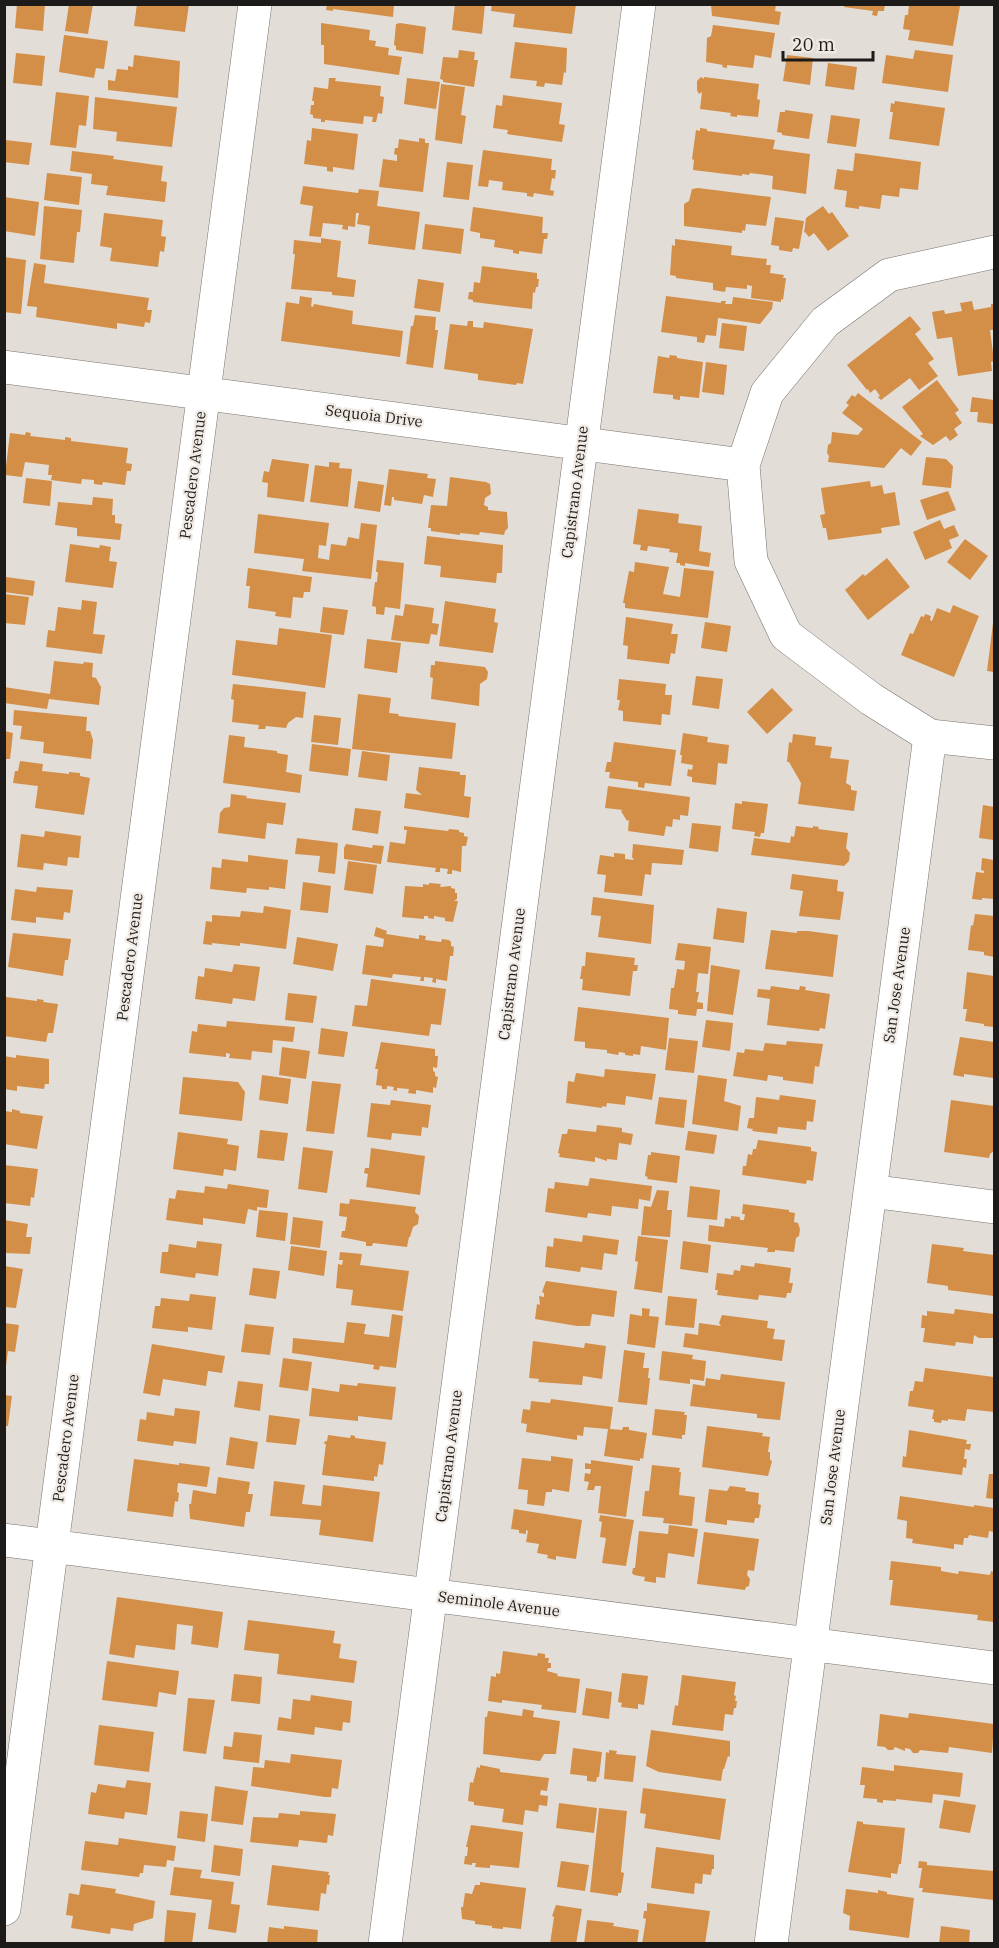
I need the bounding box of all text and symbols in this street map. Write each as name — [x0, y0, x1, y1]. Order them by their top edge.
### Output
scale bar — [783, 24, 873, 62]
text: 20 m — [792, 33, 835, 56]
street label: Sequoia Drive — [324, 400, 424, 431]
street label: Pescadero Avenue — [175, 410, 210, 540]
street label: Capistrano Avenue — [557, 425, 592, 559]
street label: Pescadero Avenue — [112, 892, 147, 1022]
street label: Capistrano Avenue — [494, 907, 529, 1041]
street label: San Jose Avenue — [879, 926, 914, 1044]
street label: Pescadero Avenue — [48, 1373, 83, 1503]
street label: Capistrano Avenue — [431, 1389, 466, 1523]
street label: San Jose Avenue — [816, 1408, 849, 1526]
street label: Seminole Avenue — [437, 1587, 561, 1620]

